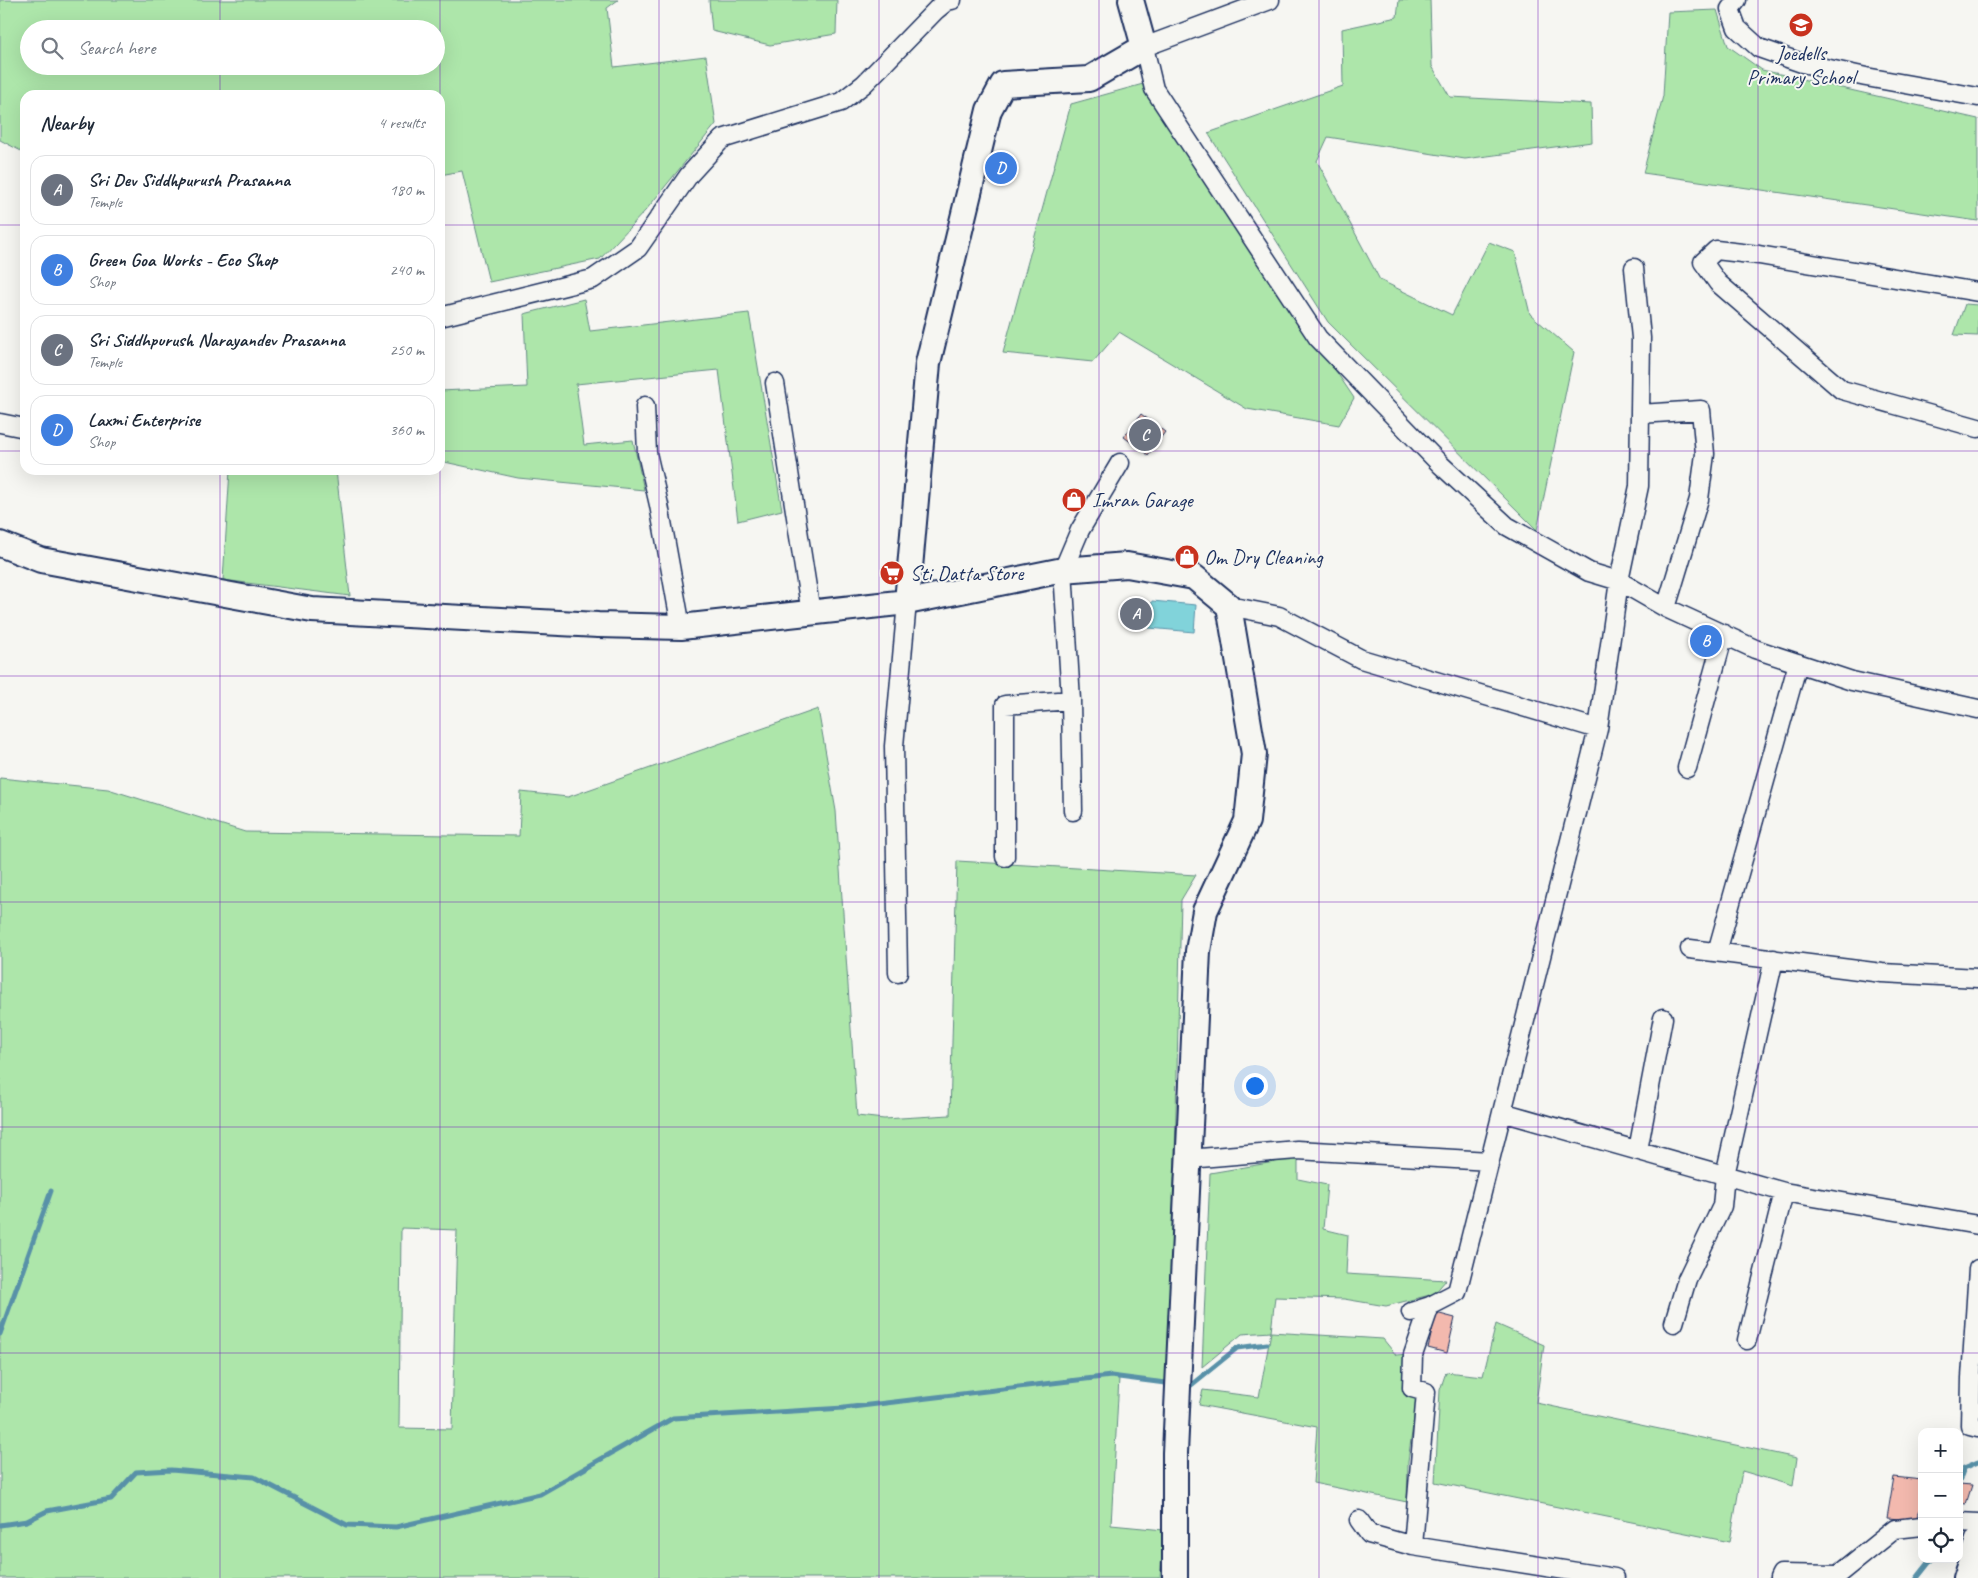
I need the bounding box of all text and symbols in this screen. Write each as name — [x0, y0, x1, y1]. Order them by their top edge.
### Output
school or university icon: Joedells Primary School — [1788, 12, 1814, 38]
search box — [20, 20, 445, 75]
icon: search — [38, 34, 66, 62]
text: Search here — [78, 36, 155, 60]
place label: Joedells Primary School — [1747, 40, 1858, 90]
text: Nearby — [40, 110, 93, 136]
text: 4 results — [378, 113, 425, 133]
pin: D — [985, 149, 1017, 187]
text: Sri Dev Siddhpurush Prasanna — [88, 168, 290, 192]
text: A — [53, 180, 61, 200]
text: 180 m — [390, 180, 424, 200]
text: Temple — [88, 192, 122, 212]
text: Green Goa Works - Eco Shop — [88, 248, 277, 272]
text: B — [53, 260, 61, 280]
text: 240 m — [390, 260, 424, 280]
text: Shop — [88, 272, 115, 292]
text: Sri Siddhpurush Narayandev Prasanna — [88, 328, 345, 352]
text: C — [53, 340, 61, 360]
text: 250 m — [390, 340, 424, 360]
text: Temple — [88, 352, 122, 372]
text: Laxmi Enterprise — [88, 408, 200, 432]
pin: C — [1129, 416, 1161, 454]
text: D — [52, 420, 62, 440]
text: 360 m — [390, 420, 424, 440]
text: Shop — [88, 432, 115, 452]
shop icon: Imran Garage — [1061, 487, 1087, 513]
place label: Imran Garage — [1092, 487, 1195, 513]
shop icon: Om Dry Cleaning — [1174, 544, 1200, 570]
place label: Om Dry Cleaning — [1204, 544, 1324, 570]
supermarket icon: Sti Datta Store — [879, 560, 905, 586]
place label: Sti Datta Store — [910, 560, 1025, 586]
pin: A — [1120, 595, 1152, 633]
pin: B — [1690, 622, 1722, 660]
your location — [1242, 1073, 1268, 1099]
map controls — [1918, 1428, 1963, 1563]
button: + — [1918, 1428, 1963, 1473]
button: − — [1918, 1473, 1963, 1518]
button: locate — [1918, 1518, 1963, 1563]

